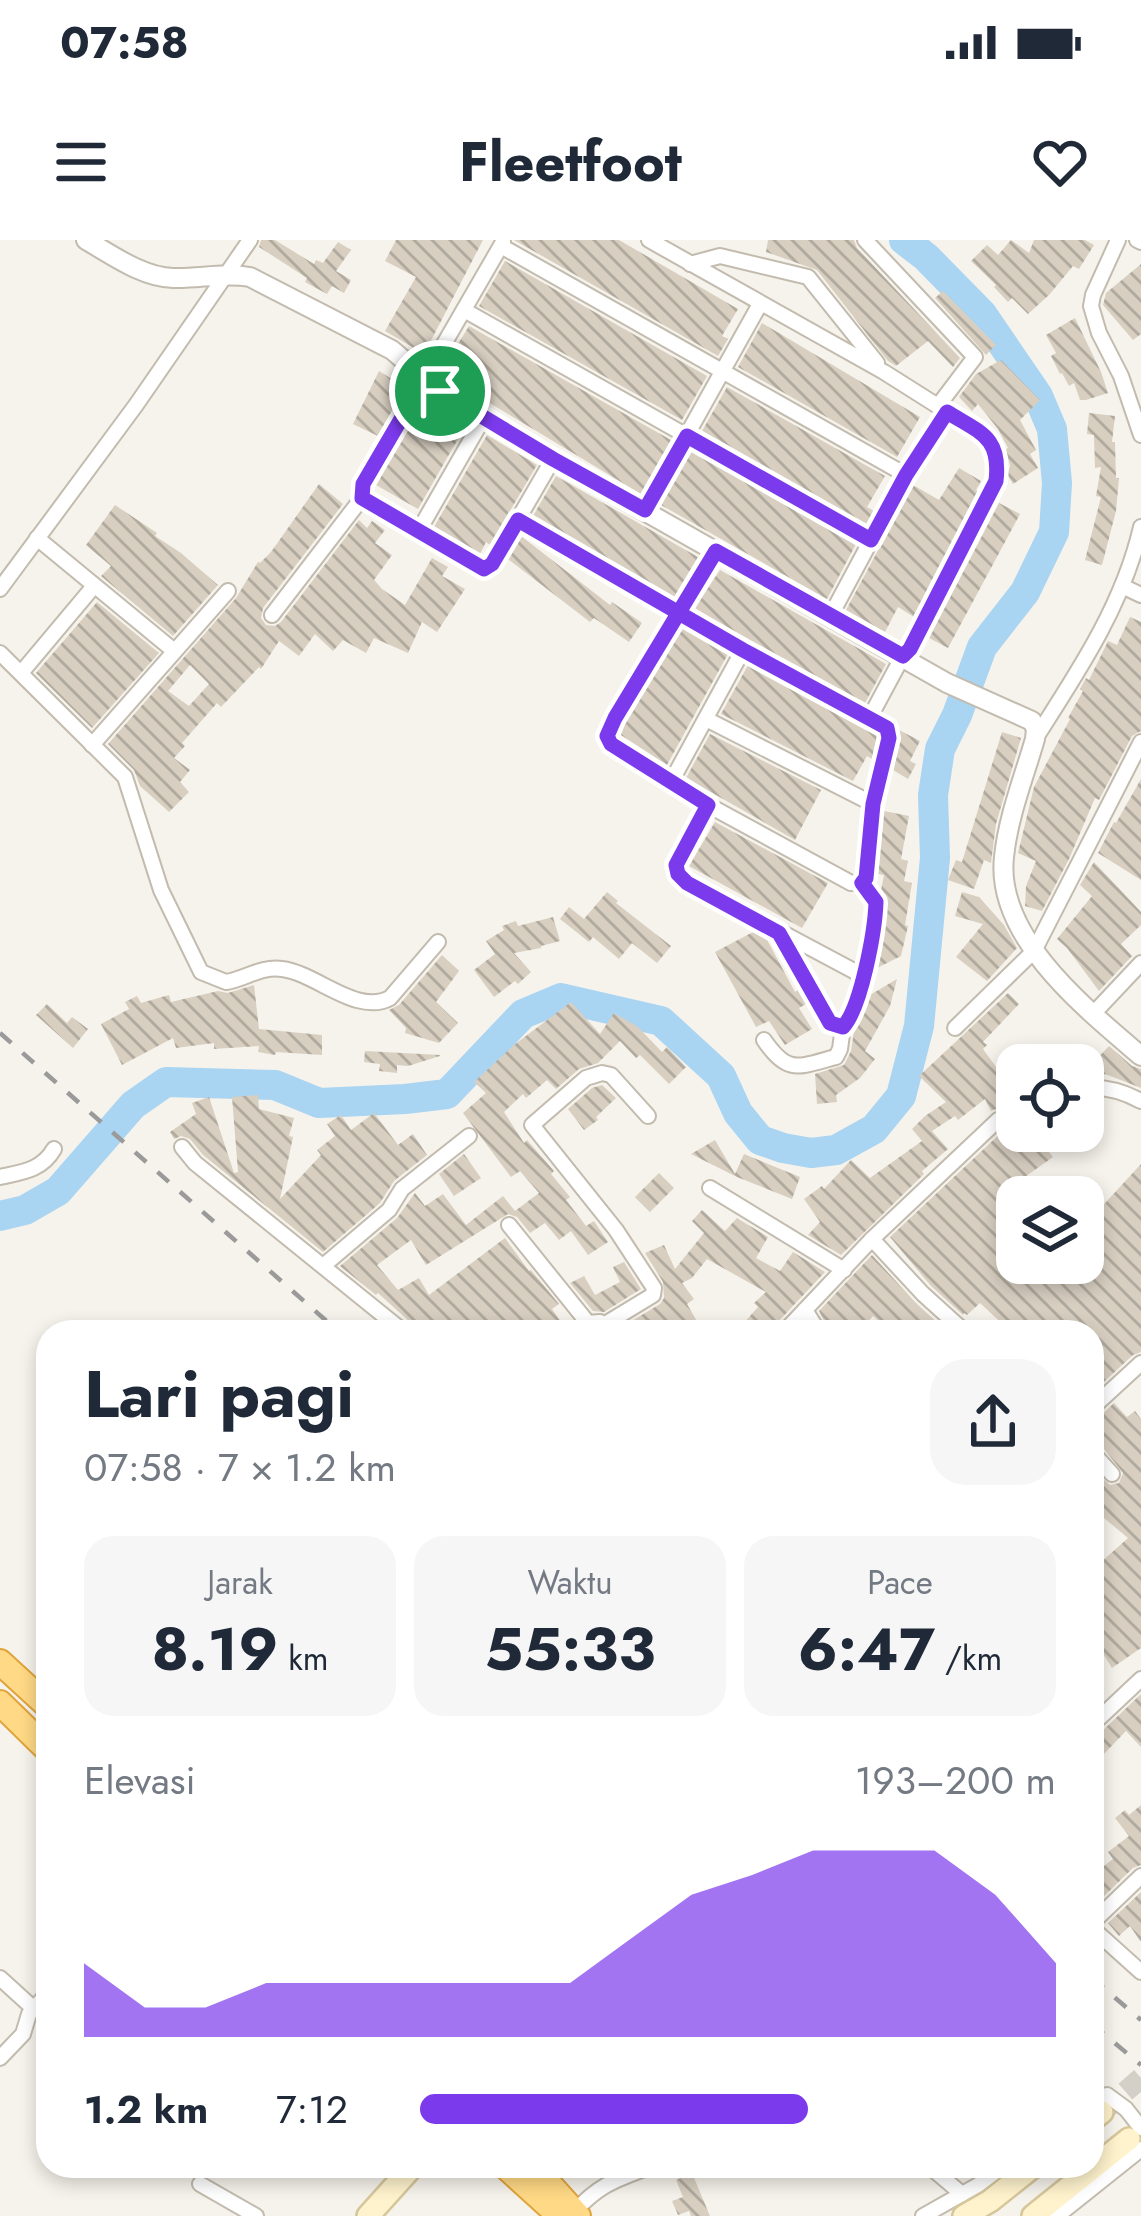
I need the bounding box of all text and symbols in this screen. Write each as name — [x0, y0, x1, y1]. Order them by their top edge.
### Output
text: 07:58 — [60, 10, 189, 75]
text: Fleetfoot — [459, 123, 682, 201]
icon: menu — [48, 129, 114, 195]
icon: heart — [1027, 129, 1093, 195]
pin — [389, 340, 491, 442]
icon: arrive — [407, 358, 473, 424]
map controls — [996, 1044, 1104, 1284]
button: locate — [996, 1044, 1104, 1152]
button: layers — [996, 1176, 1104, 1284]
text: Lari pagi — [84, 1346, 354, 1442]
button: share — [930, 1359, 1056, 1485]
text: 07:58 · 7 × 1.2 km — [84, 1439, 396, 1496]
text: Jarak — [207, 1559, 273, 1606]
text: Waktu — [527, 1559, 613, 1606]
text: Pace — [867, 1559, 933, 1606]
text: 8.19 — [152, 1606, 278, 1693]
text: 55:33 — [484, 1606, 656, 1693]
text: 6:47 — [798, 1606, 935, 1693]
text: km — [278, 1635, 328, 1682]
text: /km — [935, 1635, 1002, 1682]
text: Elevasi — [84, 1752, 196, 1809]
text: 193–200 m — [855, 1752, 1056, 1809]
text: 1.2 km — [84, 2081, 208, 2138]
text: 7:12 — [276, 2081, 348, 2138]

